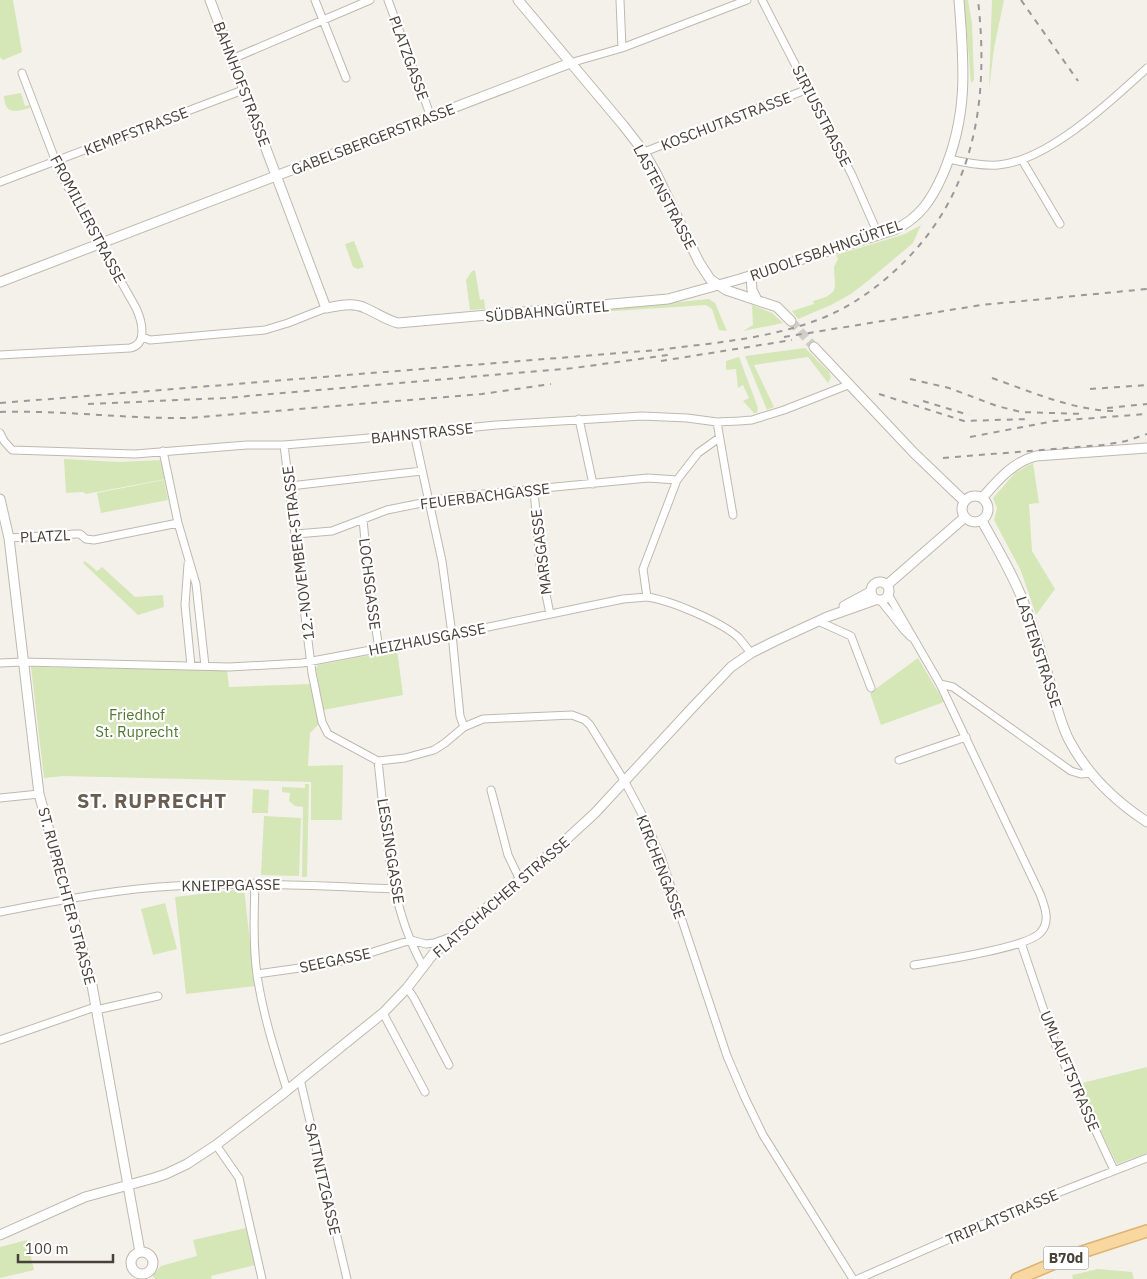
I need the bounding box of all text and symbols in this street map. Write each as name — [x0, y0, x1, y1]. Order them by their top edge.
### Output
street label: PLATZGASSE — [385, 13, 433, 103]
street label: BAHNHOFSTRASSE — [209, 19, 275, 149]
street label: SIRIUSSTRASSE — [788, 62, 856, 170]
street label: KOSCHUTASTRASSE — [658, 87, 794, 155]
street label: GABELSBERGERSTRASSE — [288, 99, 458, 179]
street label: KEMPFSTRASSE — [81, 102, 191, 160]
street label: LASTENSTRASSE — [629, 141, 701, 253]
street label: FROMILLERSTRASSE — [46, 152, 130, 286]
street label: RUDOLFSBAHNGÜRTEL — [747, 215, 905, 285]
street label: SÜDBAHNGÜRTEL — [484, 296, 610, 326]
street label: BAHNSTRASSE — [370, 418, 474, 448]
street label: 12.-NOVEMBER-STRASSE — [278, 465, 318, 641]
street label: FEUERBACHGASSE — [419, 479, 551, 513]
street label: MARSGASSE — [526, 508, 556, 596]
street label: PLATZL — [19, 525, 71, 547]
street label: LOCHSGASSE — [355, 537, 385, 631]
street label: LASTENSTRASSE — [1012, 594, 1066, 710]
street label: HEIZHAUSGASSE — [367, 618, 487, 660]
park label: Friedhof St. Ruprecht — [95, 705, 179, 741]
district label: ST. RUPRECHT — [77, 787, 227, 814]
street label: LESSINGGASSE — [373, 797, 409, 905]
street label: ST. RUPRECHTER STRASSE — [34, 805, 100, 987]
street label: KIRCHENGASSE — [632, 812, 690, 922]
street label: FLATSCHACHER STRASSE — [429, 832, 573, 962]
street label: KNEIPPGASSE — [181, 875, 281, 895]
street label: SEEGASSE — [298, 943, 372, 977]
street label: UMLAUFTSTRASSE — [1036, 1008, 1104, 1134]
street label: SATTNITZGASSE — [301, 1121, 345, 1237]
street label: TRIPLATSTRASSE — [943, 1185, 1061, 1249]
scale bar — [18, 1232, 112, 1264]
text: 100 m — [25, 1239, 69, 1258]
road number: B70d — [1044, 1246, 1088, 1270]

